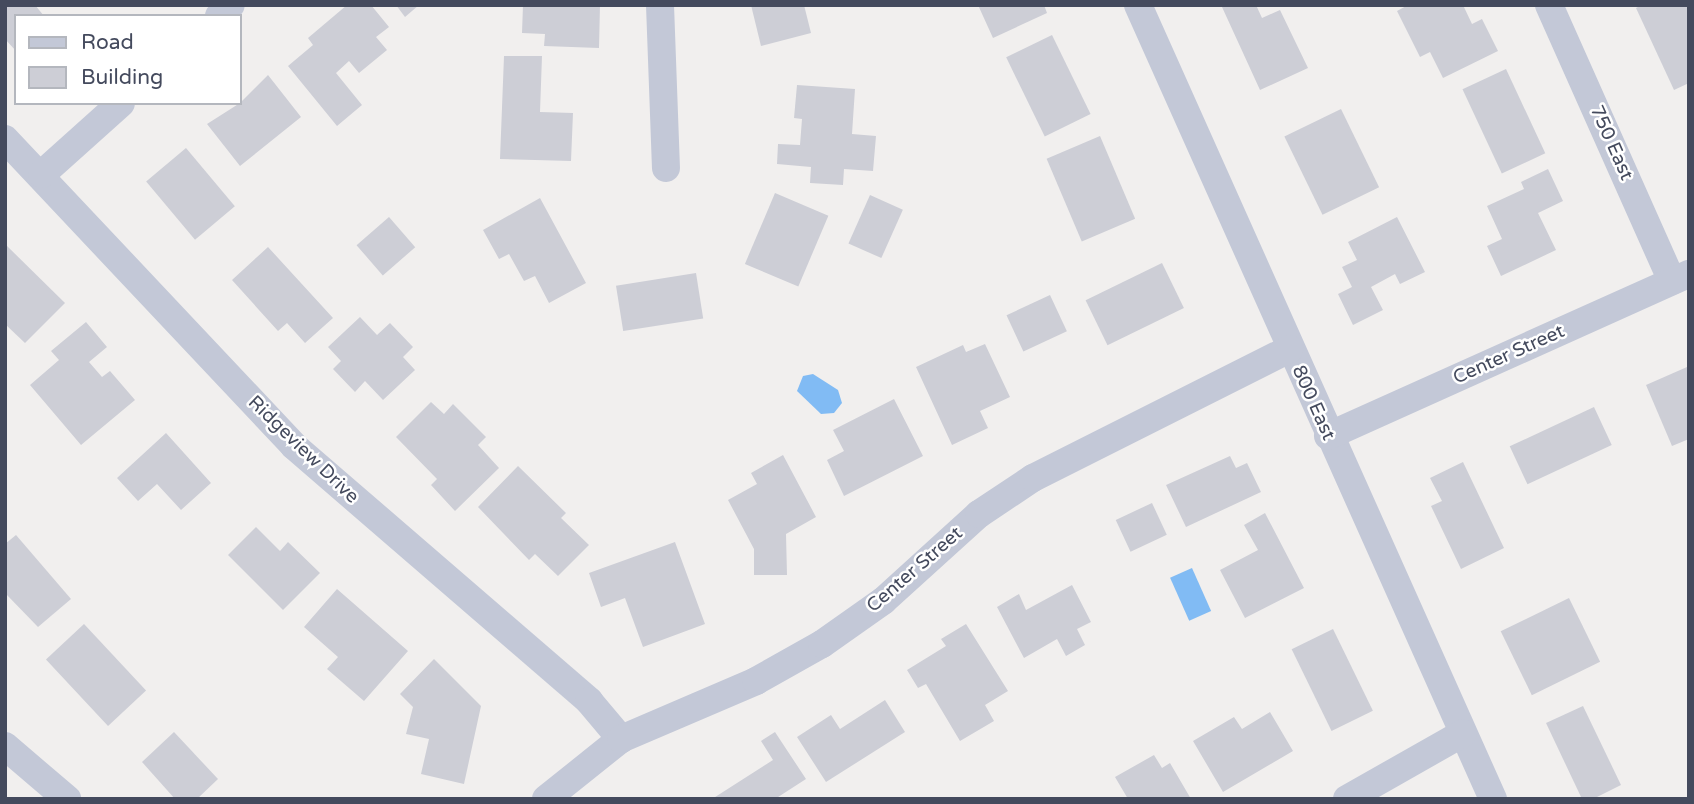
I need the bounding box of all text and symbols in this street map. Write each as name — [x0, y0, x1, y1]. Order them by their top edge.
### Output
legend — [14, 14, 242, 105]
text: Road — [81, 30, 134, 55]
text: Building — [81, 65, 163, 90]
street label: 750 East — [1584, 102, 1638, 184]
street label: Center Street — [1450, 320, 1568, 390]
street label: 800 East — [1286, 362, 1340, 444]
street label: Ridgeview Drive — [243, 391, 363, 509]
street label: Center Street — [862, 522, 968, 618]

